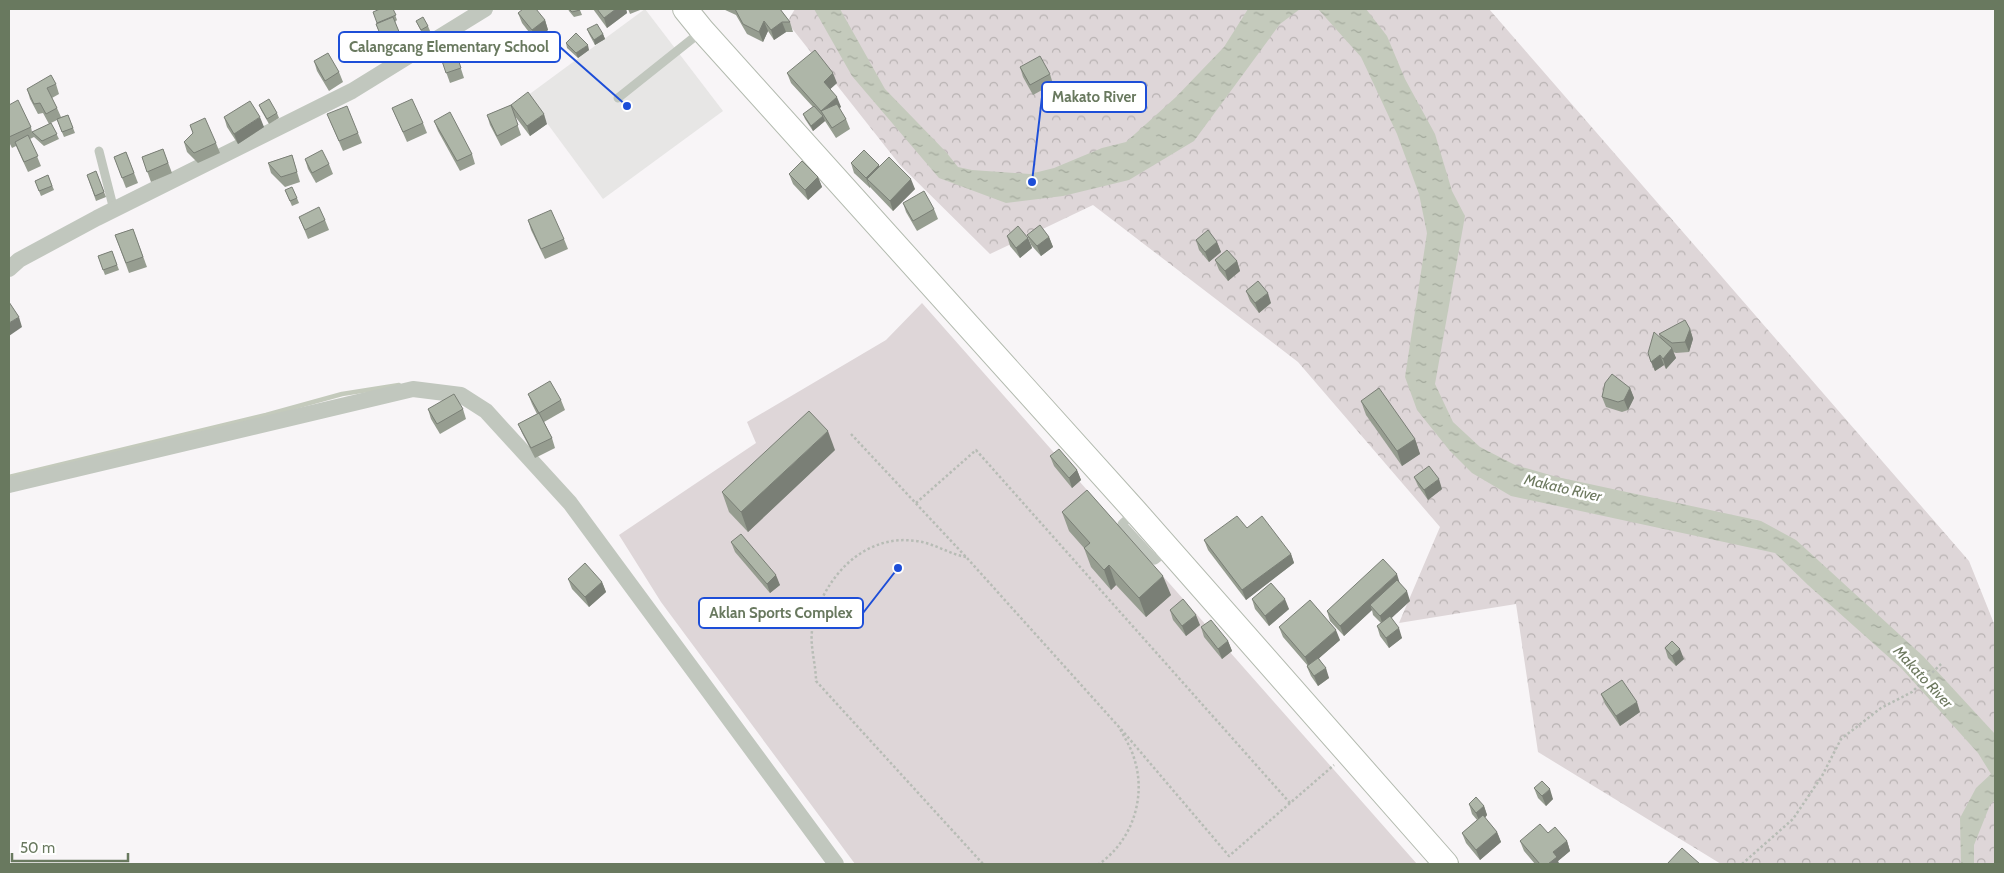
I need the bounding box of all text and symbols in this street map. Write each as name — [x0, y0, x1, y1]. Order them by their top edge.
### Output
callout: Calangcang Elementary School — [339, 32, 560, 62]
text: Calangcang Elementary School — [349, 38, 549, 56]
callout: Makato River — [1042, 82, 1146, 112]
text: Makato River — [1052, 88, 1136, 106]
water label: Makato River — [1522, 470, 1605, 506]
callout: Aklan Sports Complex — [699, 598, 863, 628]
text: Aklan Sports Complex — [709, 604, 853, 622]
water label: Makato River — [1889, 641, 1957, 713]
scale bar — [12, 830, 129, 862]
text: 50 m — [20, 839, 55, 857]

